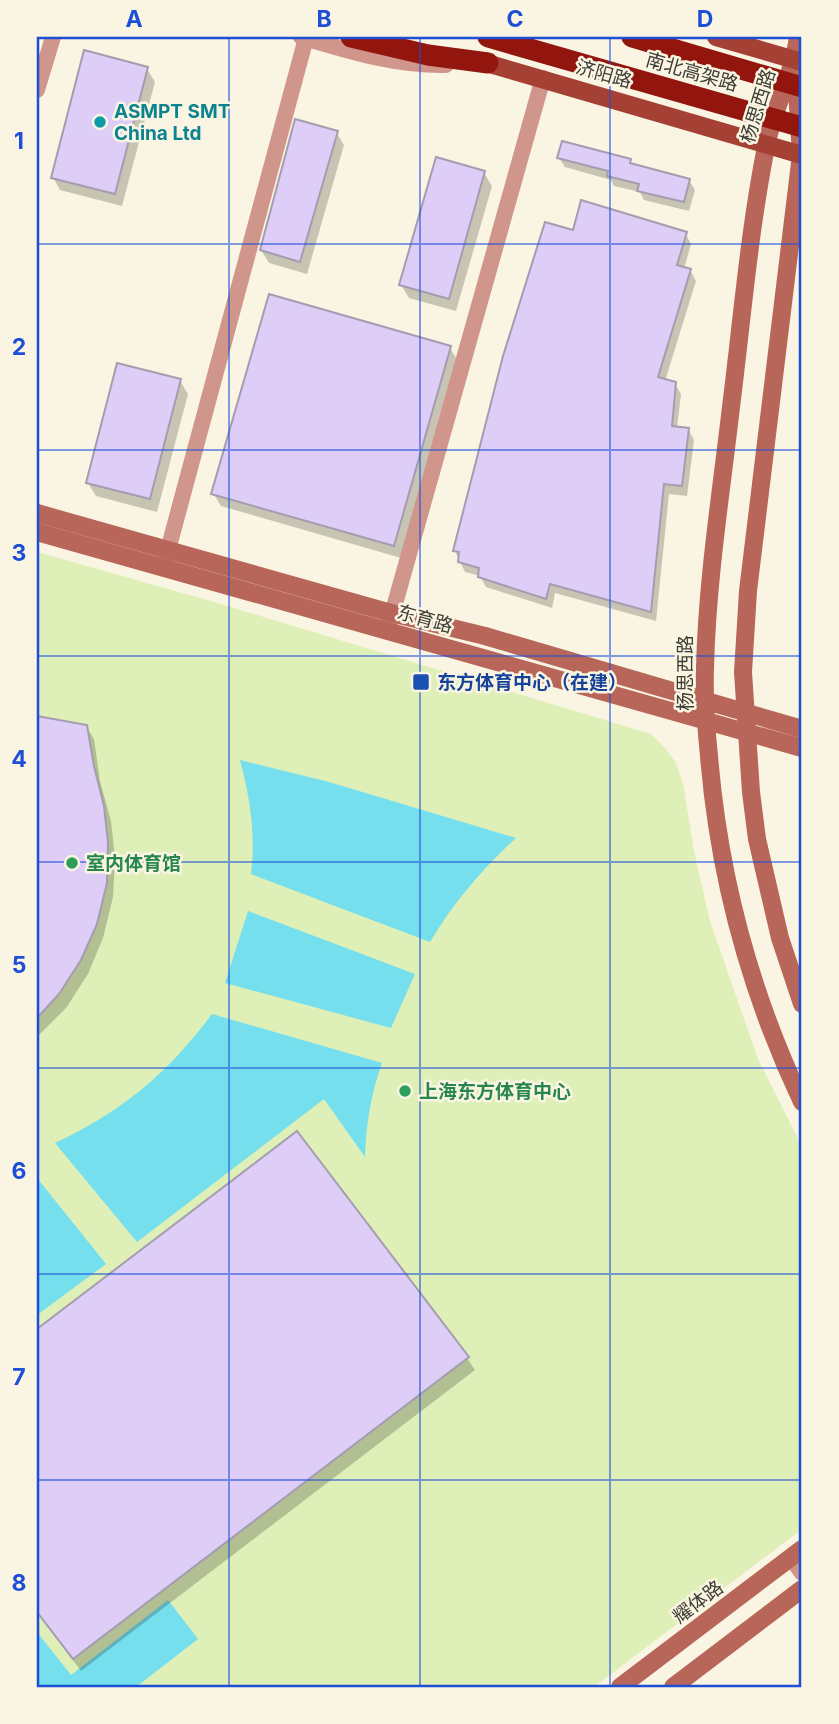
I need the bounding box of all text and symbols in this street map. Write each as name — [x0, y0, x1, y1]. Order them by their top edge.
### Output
text: A — [125, 5, 143, 33]
text: B — [316, 5, 332, 33]
text: C — [506, 5, 524, 33]
text: D — [697, 5, 713, 33]
street label: 南北高架路 — [643, 48, 741, 96]
street label: 济阳路 — [573, 55, 635, 93]
street label: 杨思西路 — [736, 66, 780, 146]
place label: ASMPT SMT China Ltd — [114, 100, 230, 145]
marker: ASMPT SMT China Ltd — [92, 114, 108, 130]
text: 1 — [14, 127, 24, 155]
text: 2 — [12, 333, 26, 361]
text: 3 — [12, 539, 26, 567]
street label: 东育路 — [394, 600, 456, 638]
street label: 杨思西路 — [674, 635, 697, 711]
place label: 东方体育中心（在建） — [437, 671, 627, 694]
marker: 东方体育中心（在建） — [411, 672, 431, 692]
text: 4 — [11, 745, 27, 773]
place label: 室内体育馆 — [86, 852, 181, 875]
marker: 室内体育馆 — [64, 855, 80, 871]
text: 5 — [12, 951, 26, 979]
place label: 上海东方体育中心 — [419, 1080, 571, 1103]
marker: 上海东方体育中心 — [397, 1083, 413, 1099]
text: 6 — [12, 1157, 26, 1185]
text: 7 — [12, 1363, 26, 1391]
text: 8 — [12, 1569, 26, 1597]
street label: 耀体路 — [668, 1576, 728, 1628]

